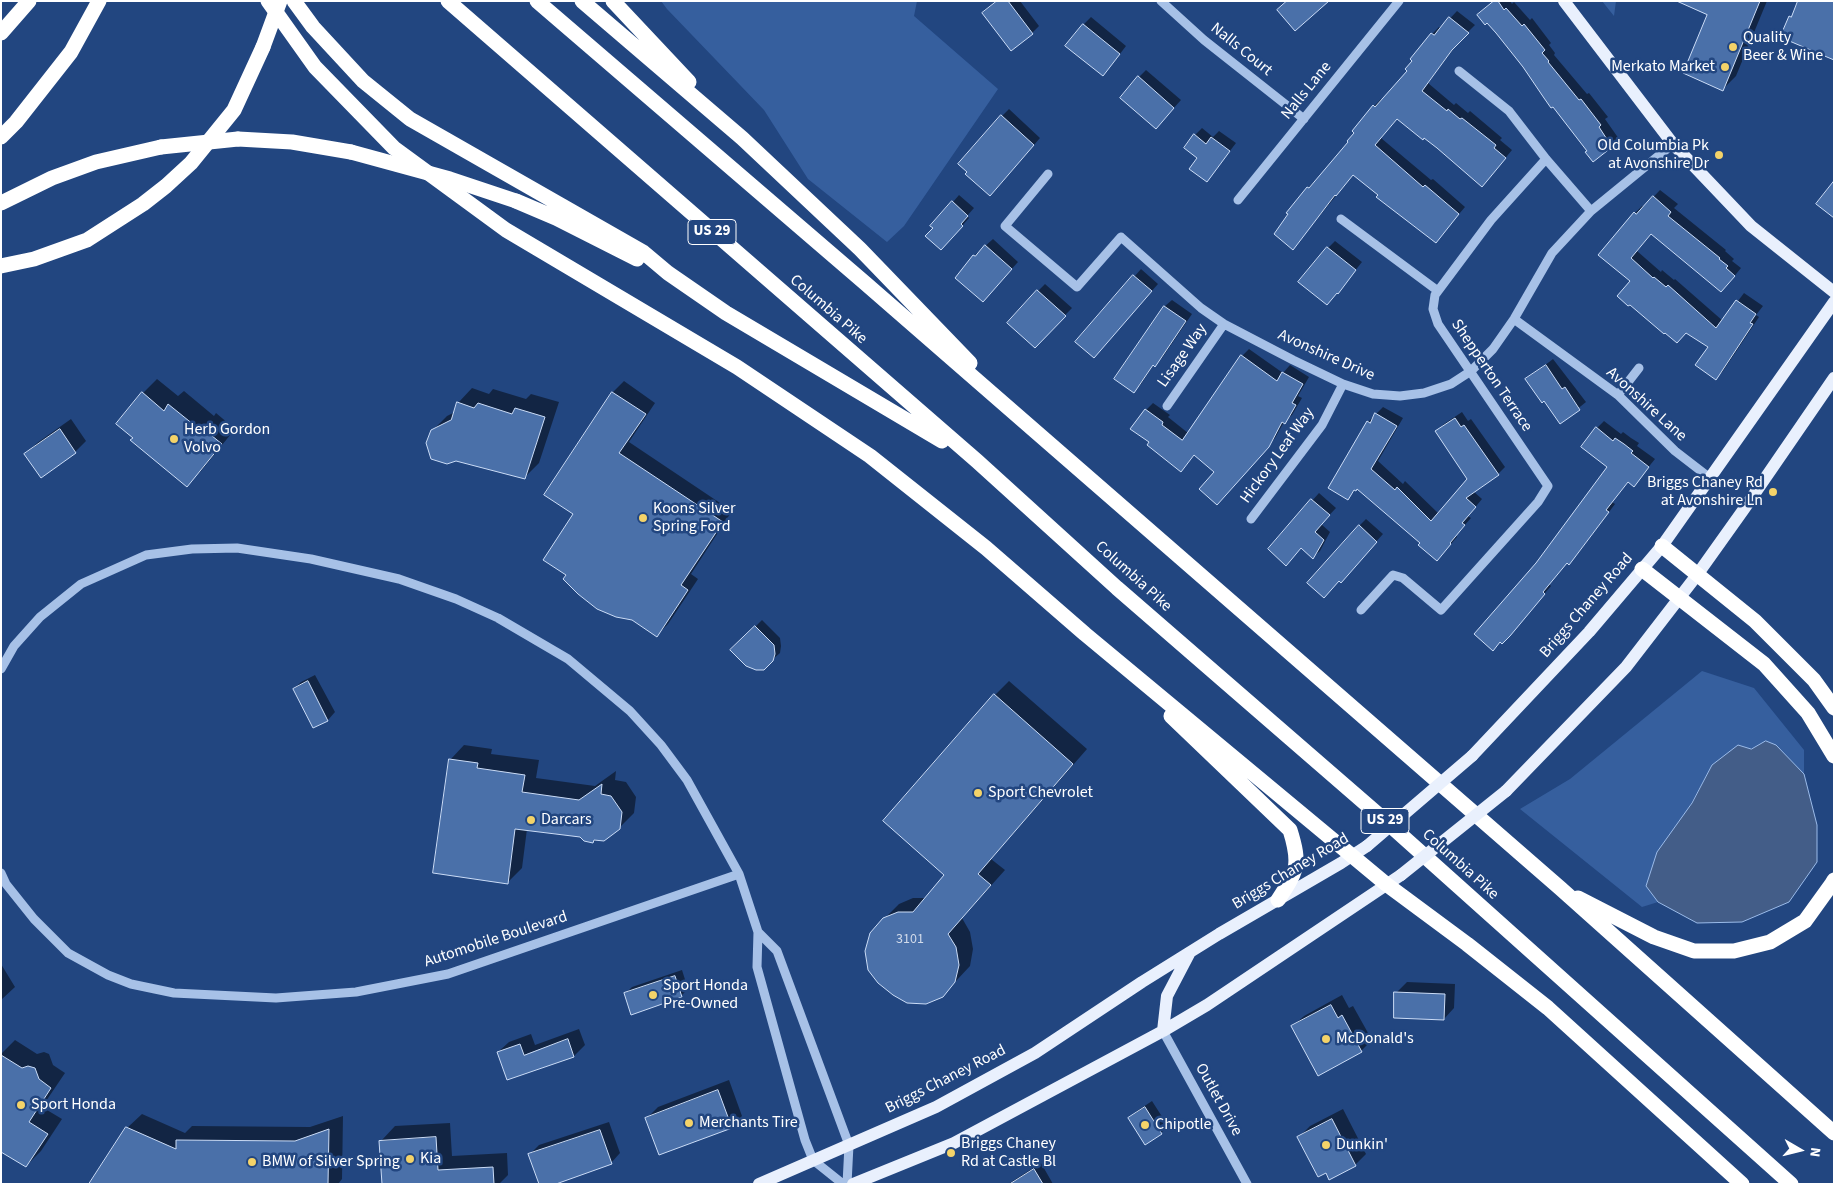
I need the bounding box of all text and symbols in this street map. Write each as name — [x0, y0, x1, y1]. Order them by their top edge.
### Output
street label: Nalls Court — [1206, 19, 1276, 81]
place label: Quality Beer & Wine — [1743, 28, 1823, 66]
marker: Quality Beer & Wine — [1727, 41, 1739, 53]
place label: Merkato Market — [1611, 57, 1715, 77]
street label: Nalls Lane — [1278, 58, 1336, 124]
marker: Merkato Market — [1719, 61, 1731, 73]
place label: Old Columbia Pk at Avonshire Dr — [1597, 136, 1709, 174]
marker: Old Columbia Pk at Avonshire Dr — [1713, 149, 1725, 161]
road number: US 29 — [688, 220, 736, 244]
street label: Columbia Pike — [785, 271, 871, 349]
street label: Shepperton Terrace — [1446, 316, 1536, 436]
street label: Lisage Way — [1154, 320, 1212, 392]
street label: Avonshire Drive — [1275, 326, 1377, 386]
street label: Avonshire Lane — [1602, 364, 1690, 446]
street label: Hickory Leaf Way — [1237, 404, 1319, 508]
place label: Herb Gordon Volvo — [184, 420, 270, 458]
marker: Herb Gordon Volvo — [168, 433, 180, 445]
place label: Briggs Chaney Rd at Avonshire Ln — [1647, 473, 1763, 511]
marker: Briggs Chaney Rd at Avonshire Ln — [1767, 486, 1779, 498]
place label: Koons Silver Spring Ford — [653, 499, 736, 537]
marker: Koons Silver Spring Ford — [637, 512, 649, 524]
street label: Columbia Pike — [1091, 538, 1175, 616]
street label: Briggs Chaney Road — [1536, 550, 1638, 662]
place label: Sport Chevrolet — [988, 783, 1093, 803]
marker: Sport Chevrolet — [972, 787, 984, 799]
road number: US 29 — [1361, 808, 1409, 834]
place label: Darcars — [541, 810, 592, 830]
marker: Darcars — [525, 814, 537, 826]
street label: Columbia Pike — [1418, 826, 1502, 904]
street label: Briggs Chaney Road — [1229, 830, 1353, 914]
street label: Automobile Boulevard — [422, 908, 570, 972]
house number: 3101 — [896, 932, 924, 948]
place label: Sport Honda Pre-Owned — [663, 976, 748, 1014]
marker: Sport Honda Pre-Owned — [647, 989, 659, 1001]
place label: McDonald's — [1336, 1029, 1414, 1049]
marker: McDonald's — [1320, 1033, 1332, 1045]
street label: Briggs Chaney Road — [883, 1041, 1009, 1119]
street label: Outlet Drive — [1190, 1060, 1246, 1140]
place label: Sport Honda — [31, 1095, 116, 1115]
marker: Sport Honda — [15, 1099, 27, 1111]
place label: Merchants Tire — [699, 1113, 798, 1133]
place label: Chipotle — [1155, 1115, 1211, 1135]
marker: Merchants Tire — [683, 1117, 695, 1129]
marker: Chipotle — [1139, 1119, 1151, 1131]
north arrow — [1775, 1125, 1825, 1175]
place label: Briggs Chaney Rd at Castle Bl — [961, 1134, 1056, 1172]
place label: Dunkin' — [1336, 1135, 1388, 1155]
marker: Dunkin' — [1320, 1139, 1332, 1151]
text: N — [1804, 1146, 1825, 1158]
marker: Briggs Chaney Rd at Castle Bl — [945, 1147, 957, 1159]
place label: Kia — [420, 1149, 441, 1169]
place label: BMW of Silver Spring — [262, 1152, 400, 1172]
marker: Kia — [404, 1153, 416, 1165]
marker: BMW of Silver Spring — [246, 1156, 258, 1168]

